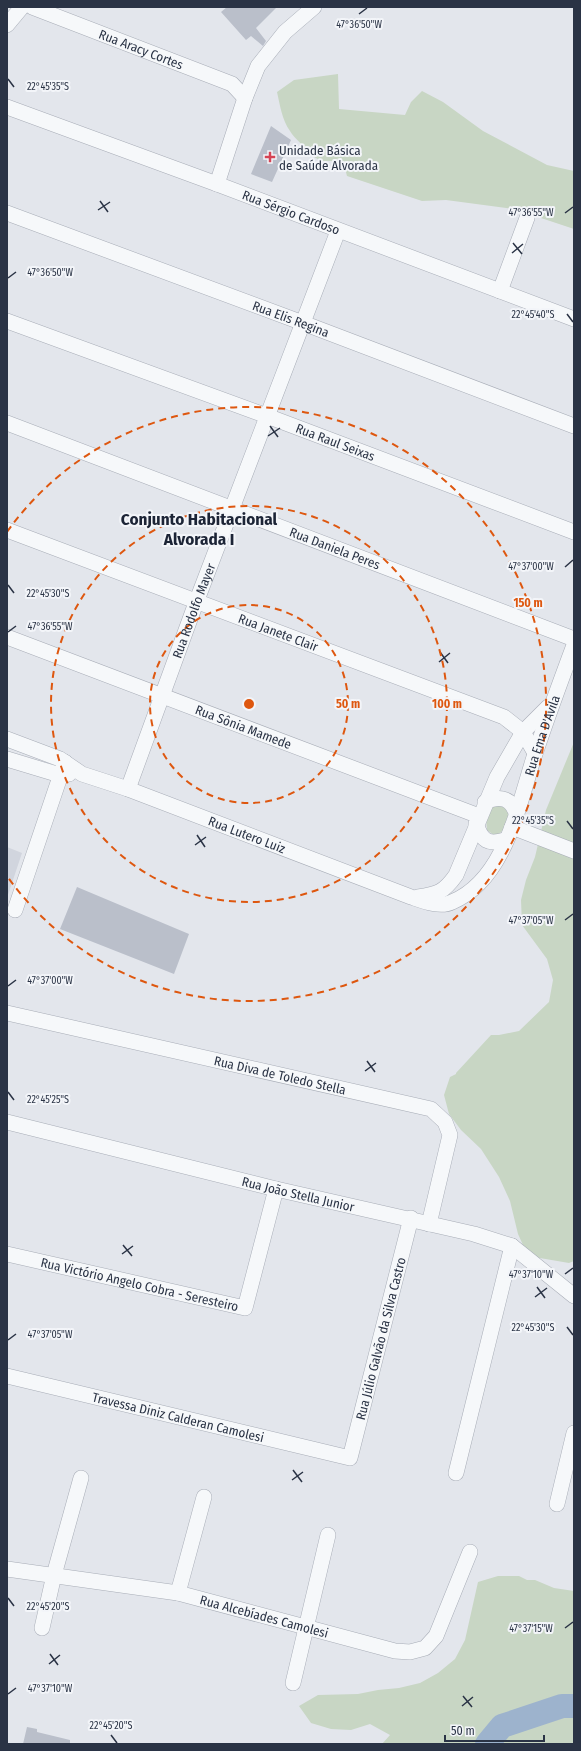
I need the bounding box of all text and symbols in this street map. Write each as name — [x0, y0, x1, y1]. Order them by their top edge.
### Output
text: 47°36'50"W — [336, 19, 382, 31]
street label: Rua Aracy Cortes — [97, 27, 186, 73]
text: 22°45'35"S — [27, 81, 69, 93]
place label: Unidade Básica de Saúde Alvorada — [279, 143, 378, 173]
marker: Unidade Básica de Saúde Alvorada — [264, 151, 276, 163]
street label: Rua Sérgio Cardoso — [240, 187, 342, 238]
text: 47°36'55"W — [509, 207, 554, 219]
text: 47°36'50"W — [27, 267, 73, 279]
street label: Rua Elis Regina — [250, 298, 331, 340]
text: 22°45'40"S — [512, 309, 554, 321]
street label: Rua Raul Seixas — [294, 421, 377, 464]
district label: Conjunto Habitacional Alvorada I — [121, 509, 277, 550]
street label: Rua Daniela Peres — [287, 524, 383, 573]
street label: Rua Rodolfo Mayer — [169, 561, 219, 660]
text: 47°37'00"W — [508, 561, 554, 573]
text: 22°45'30"S — [27, 588, 69, 600]
text: 150 m — [513, 596, 543, 610]
street label: Rua Janete Clair — [236, 611, 321, 655]
text: 47°36'55"W — [28, 621, 73, 633]
street label: Rua Ema D'Avila — [522, 693, 563, 778]
centre of rings — [242, 697, 256, 711]
text: 50 m — [336, 697, 360, 711]
text: 100 m — [432, 697, 462, 711]
street label: Rua Sônia Mamede — [193, 702, 294, 752]
street label: Rua Lutero Luiz — [206, 813, 287, 856]
text: 22°45'35"S — [512, 815, 554, 827]
text: 47°37'05"W — [509, 915, 554, 927]
text: 47°37'00"W — [27, 975, 73, 987]
street label: Rua Diva de Toledo Stella — [213, 1053, 347, 1098]
text: 22°45'25"S — [27, 1094, 69, 1106]
street label: Rua João Stella Junior — [240, 1174, 356, 1215]
street label: Rua Victório Angelo Cobra - Seresteiro — [39, 1255, 240, 1314]
street label: Rua Júlio Galvão da Silva Castro — [353, 1255, 409, 1422]
text: 47°37'10"W — [509, 1269, 554, 1281]
text: 22°45'30"S — [512, 1322, 554, 1334]
text: 47°37'05"W — [28, 1329, 73, 1341]
street label: Travessa Diniz Calderan Camolesi — [91, 1390, 265, 1445]
street label: Rua Alcebíades Camolesi — [198, 1592, 330, 1641]
text: 22°45'20"S — [27, 1601, 69, 1613]
text: 47°37'15"W — [509, 1623, 553, 1635]
text: 47°37'10"W — [28, 1683, 73, 1695]
scale bar — [445, 1717, 544, 1743]
text: 22°45'20"S — [90, 1720, 132, 1732]
text: 50 m — [451, 1724, 475, 1738]

